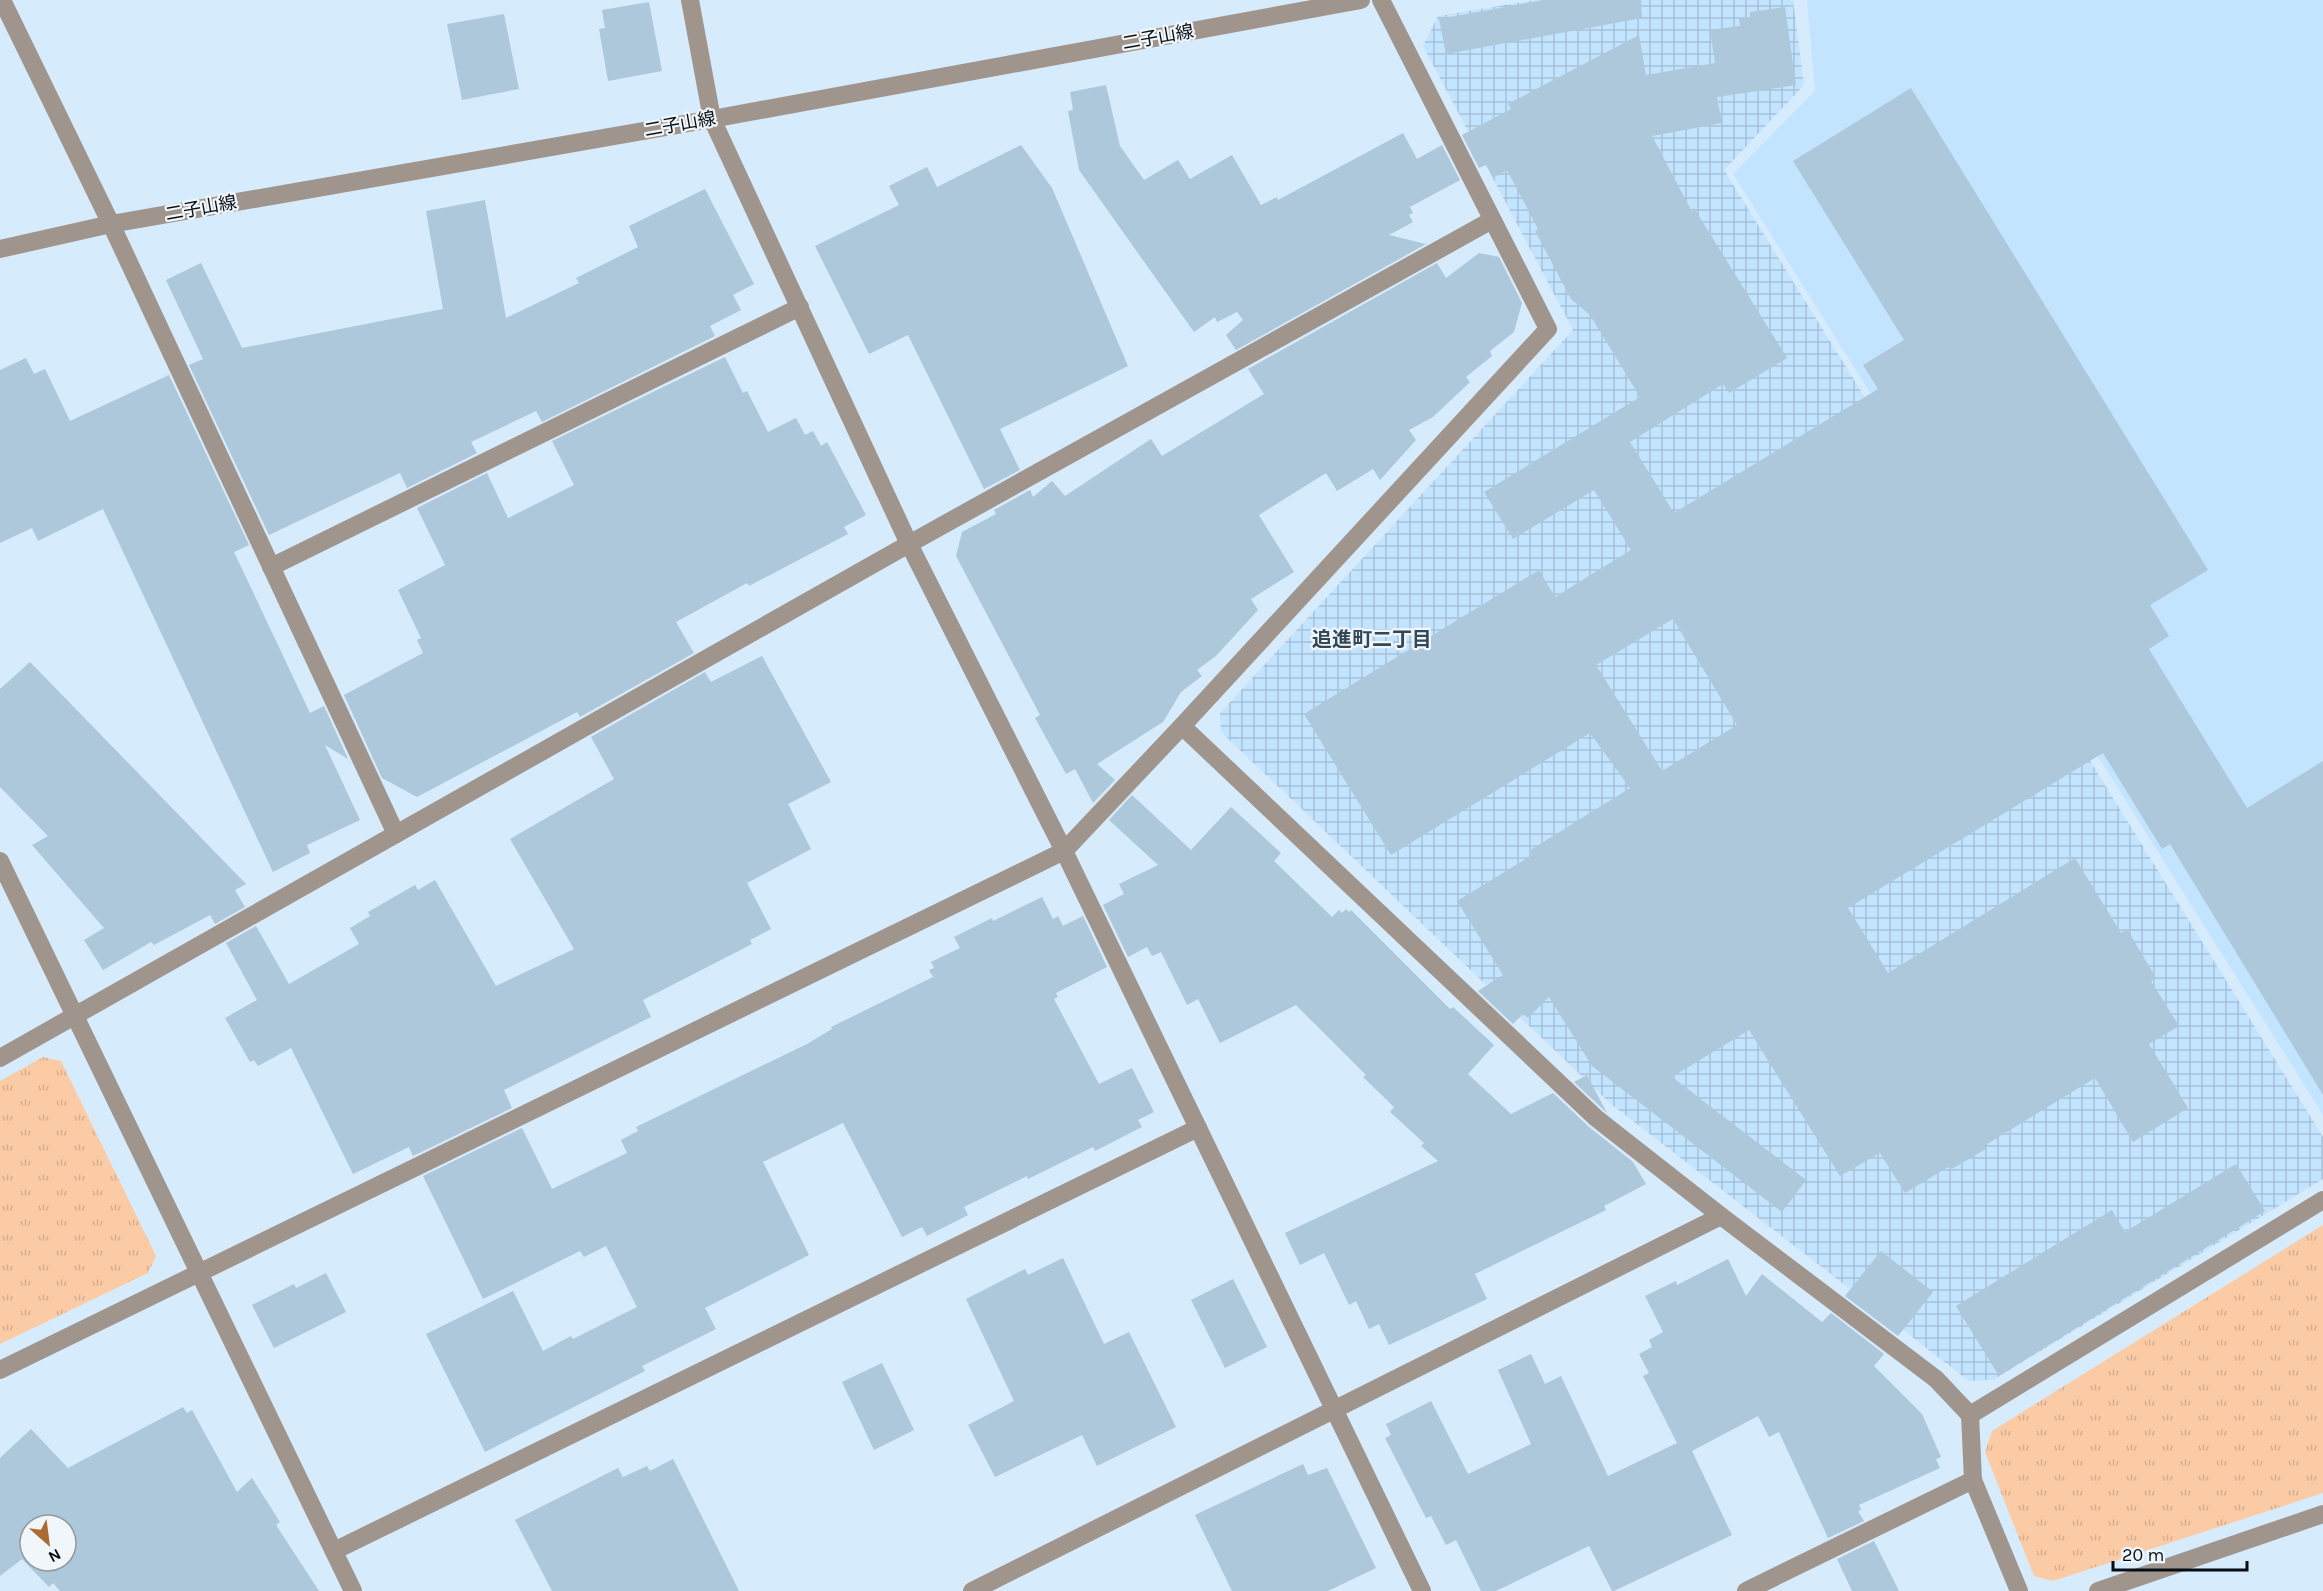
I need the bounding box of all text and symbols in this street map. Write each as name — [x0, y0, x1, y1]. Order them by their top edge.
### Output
street label: 二子山線 — [1121, 20, 1195, 54]
street label: 二子山線 — [643, 107, 717, 141]
street label: 二子山線 — [164, 191, 238, 225]
district label: 追進町二丁目 — [1312, 628, 1432, 651]
north arrow — [18, 1513, 78, 1573]
scale bar — [2113, 1534, 2246, 1572]
text: 20 m — [2122, 1544, 2164, 1566]
text: N — [45, 1545, 64, 1567]

